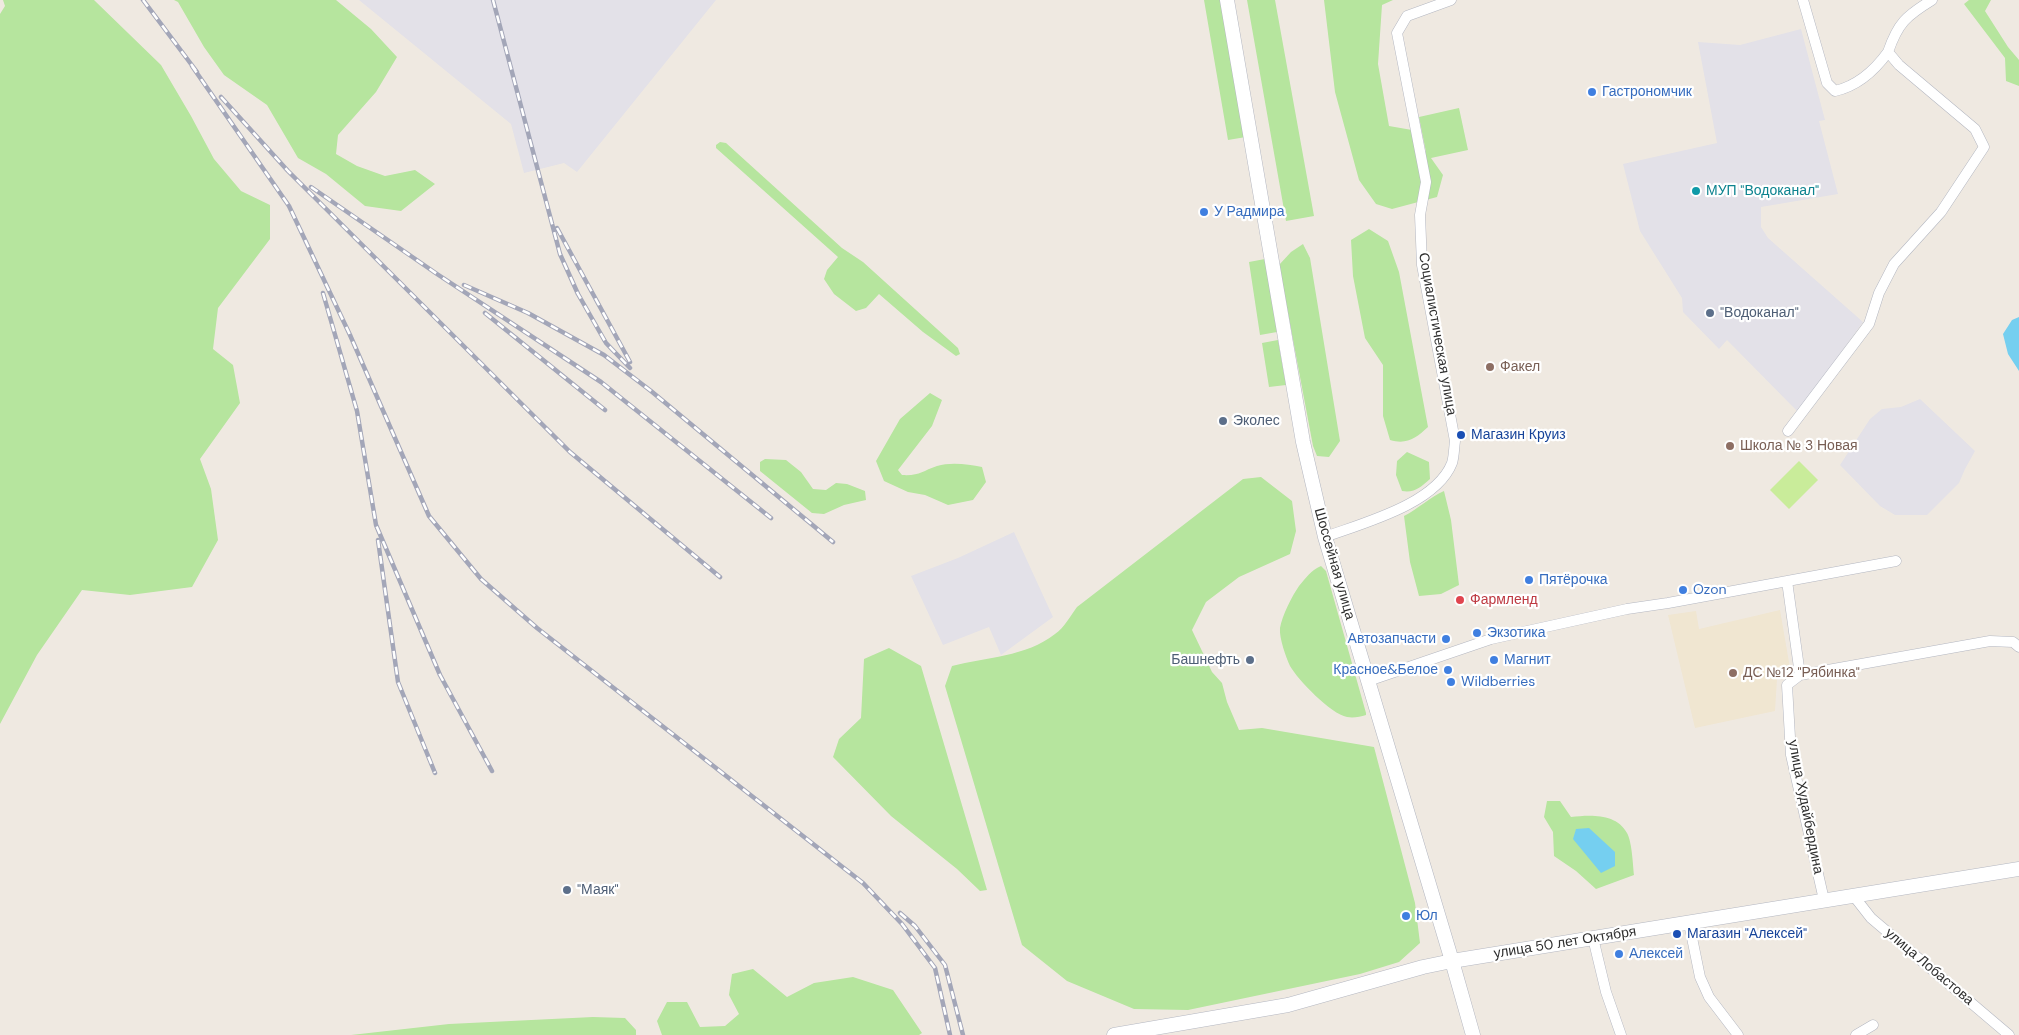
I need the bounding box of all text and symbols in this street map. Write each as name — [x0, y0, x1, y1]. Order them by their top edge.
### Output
place label: Гастрономчик — [1602, 84, 1692, 100]
marker: Гастрономчик — [1586, 86, 1598, 98]
place label: МУП "Водоканал" — [1706, 183, 1819, 199]
marker: МУП "Водоканал" — [1690, 185, 1702, 197]
place label: У Радмира — [1214, 204, 1284, 220]
marker: У Радмира — [1198, 206, 1210, 218]
street label: Социалистическая улица — [1414, 251, 1460, 417]
place label: "Водоканал" — [1720, 305, 1799, 321]
marker: "Водоканал" — [1704, 307, 1716, 319]
place label: Факел — [1500, 359, 1540, 375]
marker: Факел — [1484, 361, 1496, 373]
place label: Эколес — [1233, 413, 1280, 429]
marker: Эколес — [1217, 415, 1229, 427]
place label: Магазин Круиз — [1471, 427, 1566, 443]
marker: Магазин Круиз — [1455, 429, 1467, 441]
place label: Школа № 3 Новая — [1740, 438, 1858, 454]
marker: Школа № 3 Новая — [1724, 440, 1736, 452]
street label: Шоссейная улица — [1310, 506, 1358, 622]
place label: Пятёрочка — [1539, 572, 1608, 588]
marker: Пятёрочка — [1523, 574, 1535, 586]
place label: Ozon — [1693, 582, 1727, 598]
marker: Ozon — [1677, 584, 1689, 596]
place label: Фармленд — [1470, 592, 1538, 608]
marker: Фармленд — [1454, 594, 1466, 606]
place label: Экзотика — [1487, 625, 1546, 641]
marker: Экзотика — [1471, 627, 1483, 639]
place label: Автозапчасти — [1348, 631, 1436, 647]
marker: Автозапчасти — [1440, 633, 1452, 645]
place label: Башнефть — [1171, 652, 1240, 668]
place label: Магнит — [1504, 652, 1551, 668]
marker: Башнефть — [1244, 654, 1256, 666]
marker: Магнит — [1488, 654, 1500, 666]
place label: Красное&Белое — [1333, 662, 1438, 678]
marker: Красное&Белое — [1442, 664, 1454, 676]
place label: ДС №12 "Рябинка" — [1743, 665, 1860, 681]
marker: ДС №12 "Рябинка" — [1727, 667, 1739, 679]
place label: Wildberries — [1461, 674, 1535, 690]
marker: Wildberries — [1445, 676, 1457, 688]
street label: улица Худайбердина — [1784, 739, 1826, 875]
place label: "Маяк" — [577, 882, 618, 898]
marker: "Маяк" — [561, 884, 573, 896]
place label: Юл — [1416, 908, 1438, 924]
marker: Юл — [1400, 910, 1412, 922]
street label: улица 50 лет Октября — [1493, 923, 1637, 963]
street label: улица Лобастова — [1881, 925, 1977, 1009]
place label: Магазин "Алексей" — [1687, 926, 1807, 942]
marker: Магазин "Алексей" — [1671, 928, 1683, 940]
place label: Алексей — [1629, 946, 1683, 962]
marker: Алексей — [1613, 948, 1625, 960]

